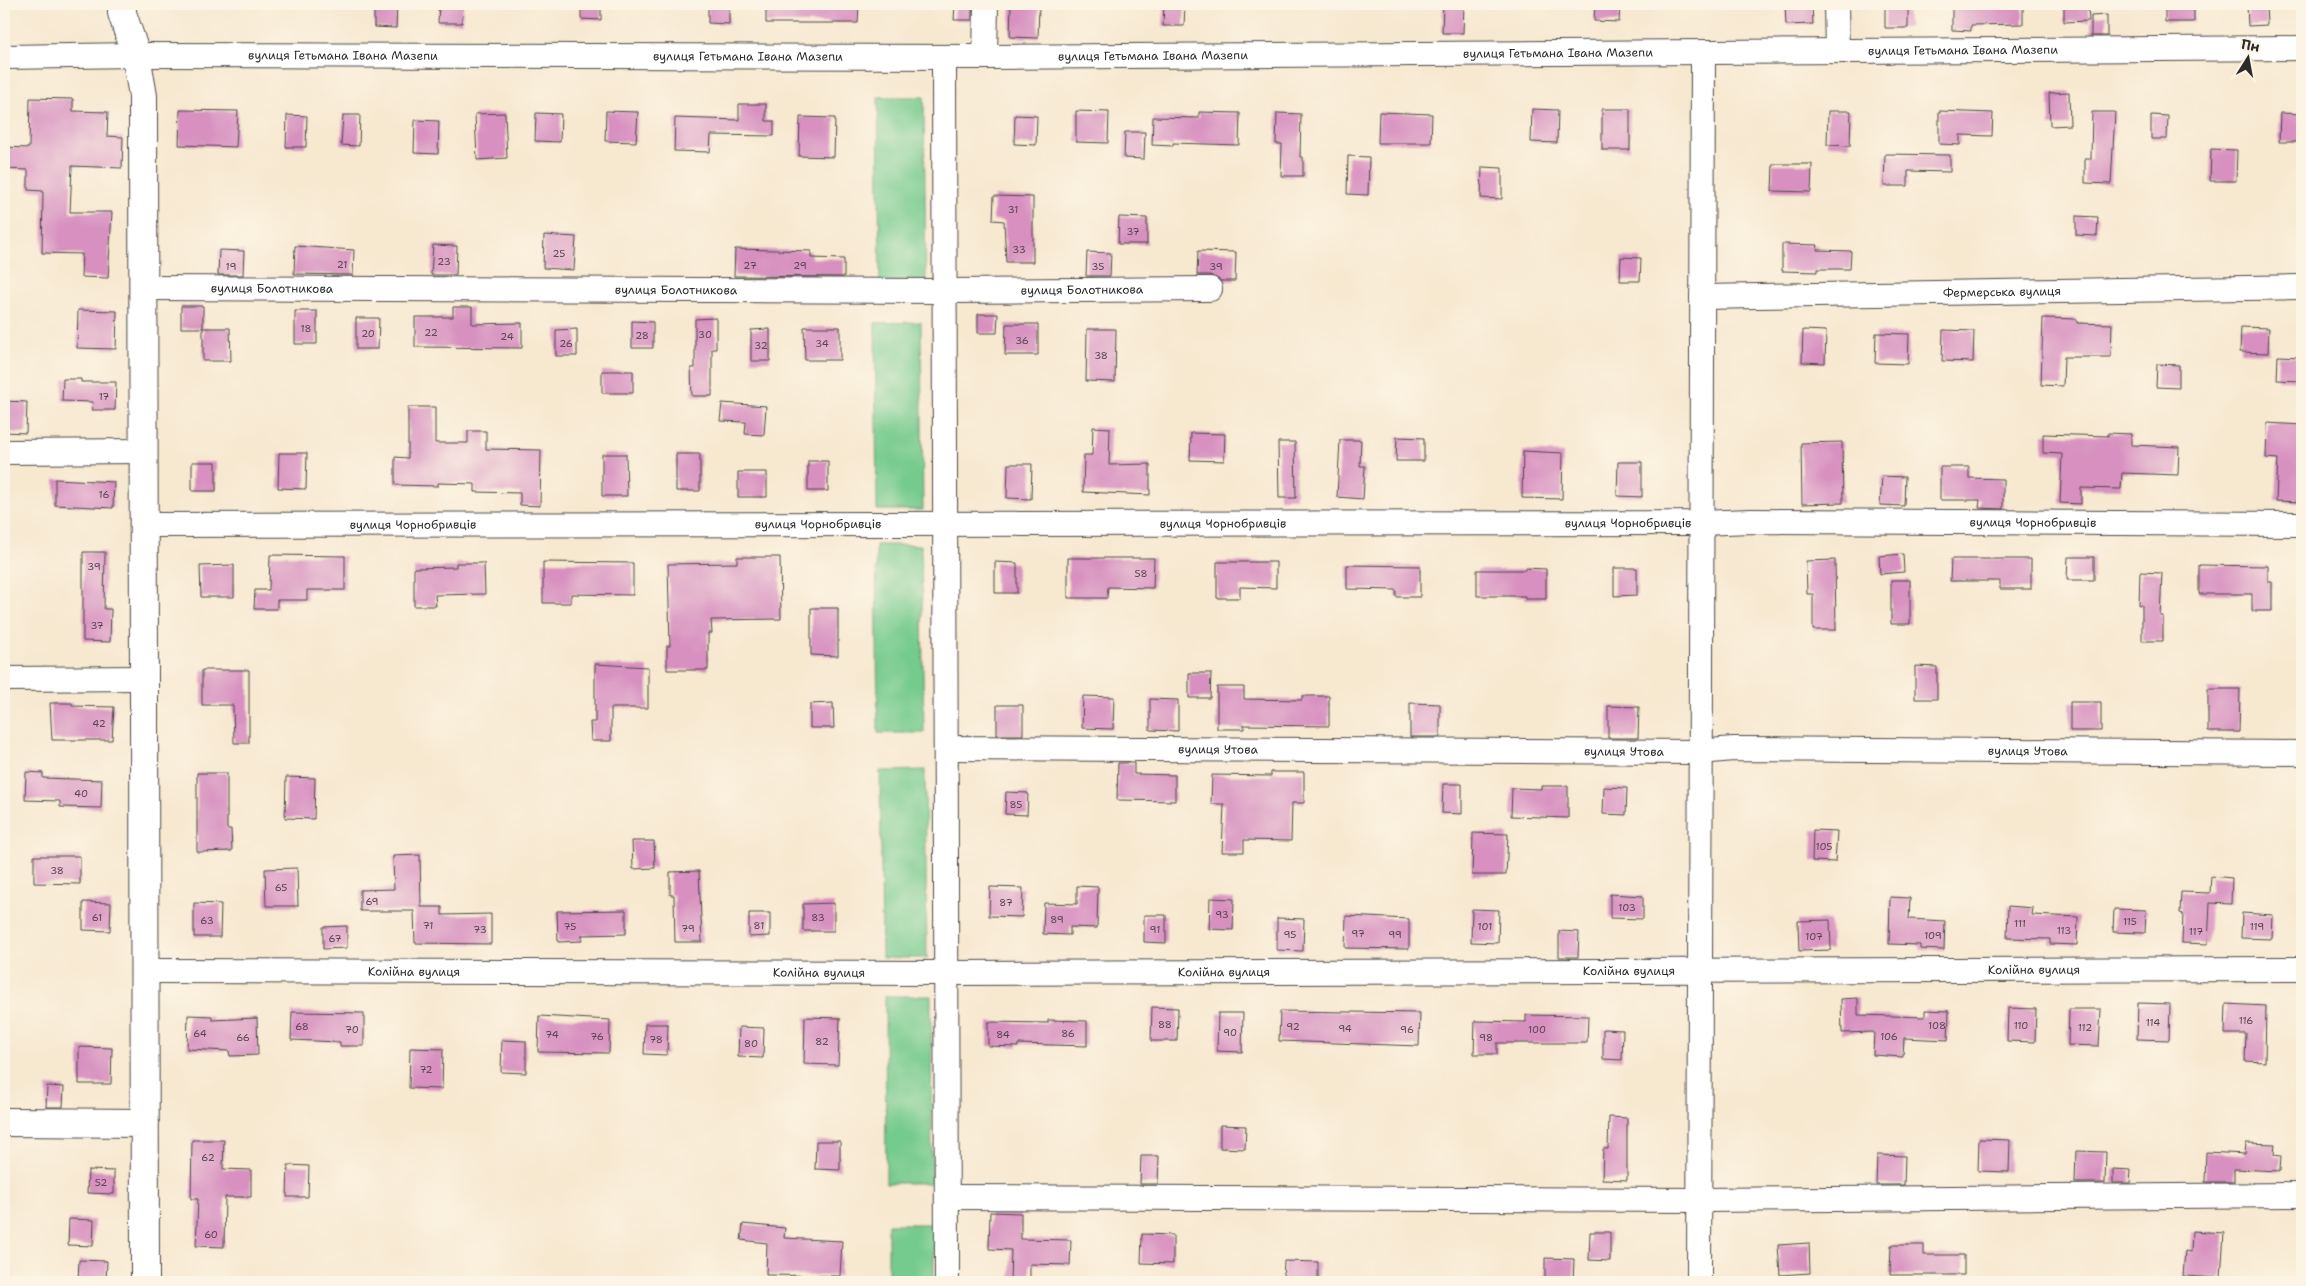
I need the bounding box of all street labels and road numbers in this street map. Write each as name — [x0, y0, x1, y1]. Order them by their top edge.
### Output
street label: вулиця Гетьмана Івана Мазепи — [1868, 42, 2058, 59]
street label: вулиця Гетьмана Івана Мазепи — [1463, 44, 1653, 62]
street label: вулиця Гетьмана Івана Мазепи — [248, 47, 438, 64]
street label: вулиця Гетьмана Івана Мазепи — [1058, 47, 1248, 65]
street label: вулиця Гетьмана Івана Мазепи — [653, 48, 843, 65]
street label: вулиця Болотникова — [211, 280, 334, 297]
street label: вулиця Болотникова — [615, 282, 738, 298]
street label: вулиця Болотникова — [1021, 282, 1144, 298]
street label: Фермерська вулиця — [1943, 283, 2061, 301]
street label: вулиця Чорнобривців — [1970, 514, 2096, 531]
street label: вулиця Чорнобривців — [1565, 515, 1691, 531]
street label: вулиця Чорнобривців — [755, 516, 881, 532]
street label: вулиця Чорнобривців — [1160, 516, 1286, 532]
street label: вулиця Чорнобривців — [350, 517, 476, 533]
street label: вулиця Утова — [1178, 741, 1259, 758]
street label: вулиця Утова — [1584, 743, 1665, 760]
street label: вулиця Утова — [1988, 743, 2068, 759]
street label: Колійна вулиця — [1988, 962, 2080, 978]
street label: Колійна вулиця — [1583, 963, 1675, 979]
street label: Колійна вулиця — [368, 964, 460, 980]
street label: Колійна вулиця — [1178, 964, 1270, 980]
street label: Колійна вулиця — [773, 965, 865, 981]

